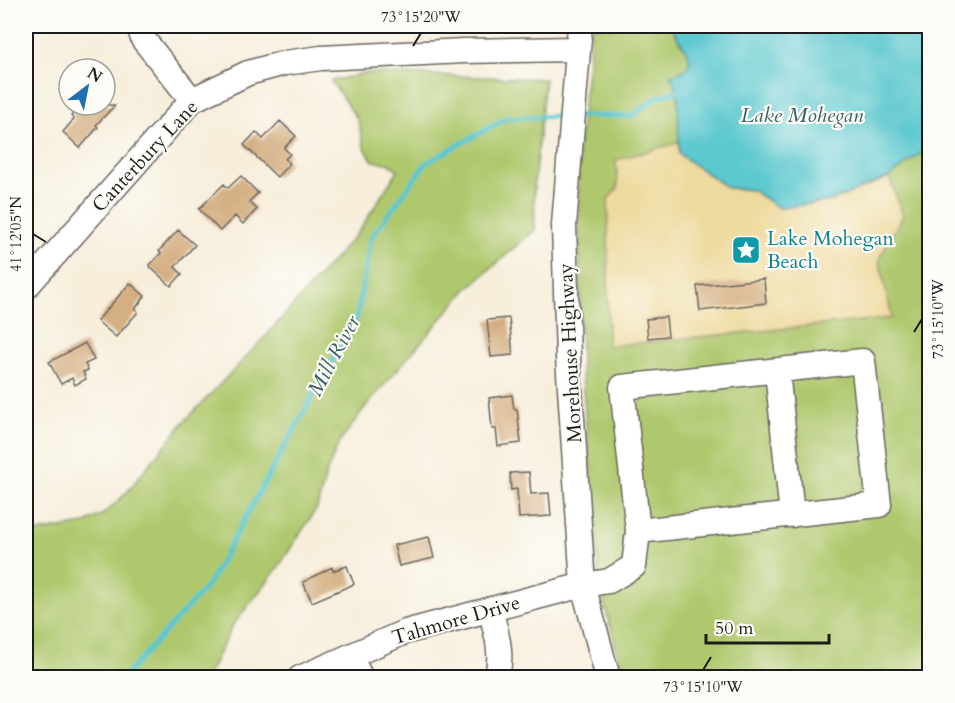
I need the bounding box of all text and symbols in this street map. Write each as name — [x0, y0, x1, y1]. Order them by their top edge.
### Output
text: 73°15'20"W — [381, 7, 461, 27]
north arrow — [57, 57, 117, 117]
text: N — [83, 62, 106, 88]
street label: Canterbury Lane — [86, 94, 204, 218]
water label: Lake Mohegan — [741, 101, 864, 130]
text: 41°12'05"N — [6, 196, 26, 272]
place label: Lake Mohegan Beach — [767, 225, 894, 275]
place icon: Lake Mohegan Beach — [730, 234, 762, 266]
street label: Morehouse Highway — [552, 262, 588, 443]
text: 73°15'10"W — [928, 279, 948, 359]
water label: Mill River — [301, 309, 368, 402]
street label: Tahmore Drive — [389, 589, 523, 651]
scale bar — [706, 607, 829, 645]
text: 50 m — [715, 616, 754, 641]
text: 73°15'10"W — [663, 677, 743, 697]

